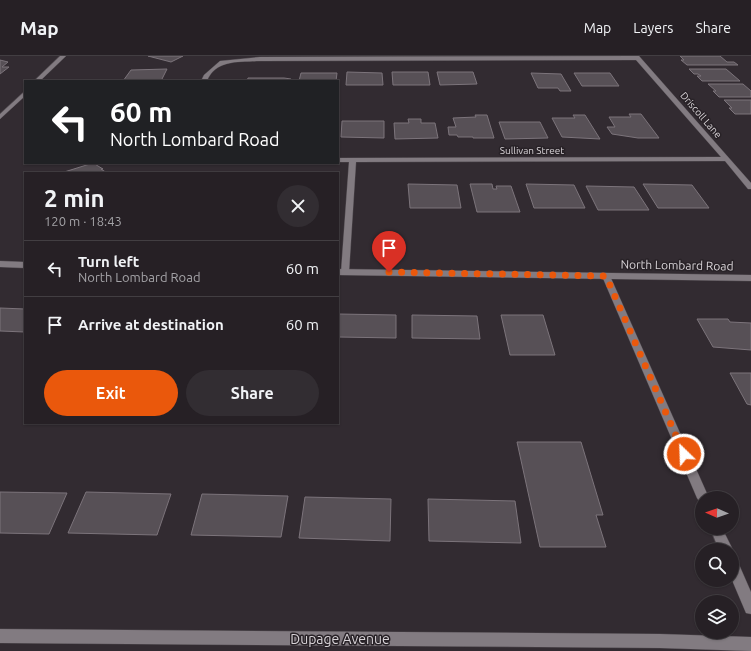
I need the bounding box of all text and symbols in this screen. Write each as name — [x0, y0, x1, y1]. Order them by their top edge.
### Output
text: Map — [20, 17, 59, 39]
text: Map — [584, 20, 611, 36]
text: Layers — [633, 20, 673, 36]
text: Share — [695, 20, 731, 36]
street label: Driscoll Lane — [678, 90, 724, 140]
icon: left — [44, 96, 96, 148]
text: 60 m — [110, 96, 172, 127]
text: North Lombard Road — [110, 129, 280, 149]
street label: Sullivan Street — [500, 145, 564, 156]
text: 2 min — [44, 185, 105, 212]
button: close — [277, 185, 319, 227]
text: 120 m · 18:43 — [44, 214, 122, 228]
pin — [372, 231, 406, 272]
icon: arrive — [378, 237, 400, 259]
text: Turn left — [78, 253, 139, 270]
icon: left — [44, 258, 66, 280]
street label: North Lombard Road — [620, 258, 734, 272]
text: 60 m — [286, 260, 319, 277]
text: North Lombard Road — [78, 270, 201, 284]
icon: arrive — [44, 314, 66, 336]
text: Arrive at destination — [78, 316, 224, 333]
text: 60 m — [286, 316, 319, 333]
button: Exit — [44, 370, 178, 416]
button: Share — [186, 370, 319, 416]
position arrow — [663, 433, 705, 475]
north arrow — [695, 491, 739, 535]
map controls — [695, 491, 739, 639]
button: search — [695, 543, 739, 587]
button: layers — [695, 595, 739, 639]
street label: Dupage Avenue — [290, 631, 390, 647]

